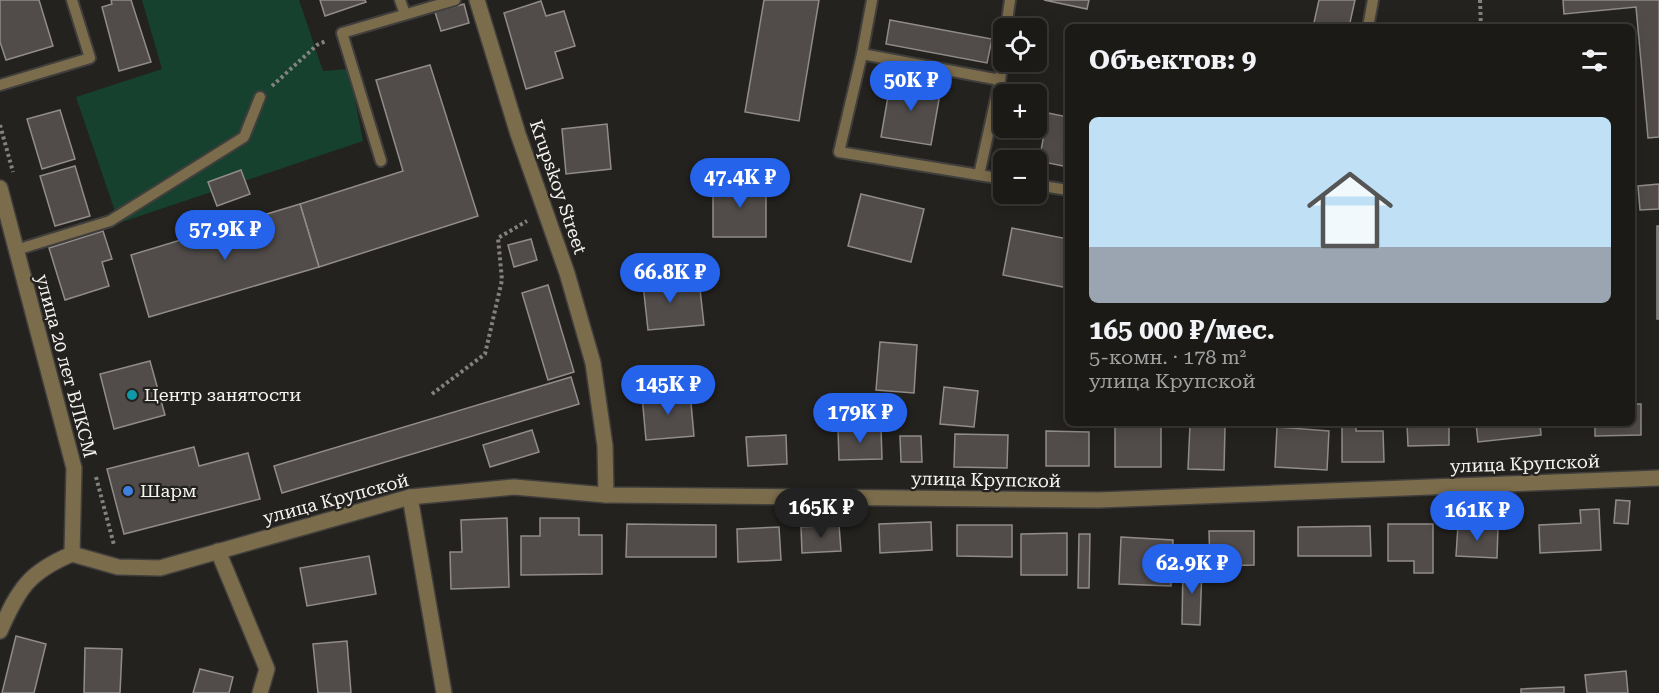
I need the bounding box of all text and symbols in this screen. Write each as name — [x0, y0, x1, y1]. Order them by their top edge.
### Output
map controls — [993, 18, 1047, 204]
button: locate — [993, 18, 1047, 72]
icon: filters — [1578, 44, 1611, 77]
text: Объектов: 9 — [1089, 45, 1256, 75]
pin: 50K ₽ — [869, 61, 953, 112]
text: 50K ₽ — [884, 68, 938, 92]
button: + — [993, 84, 1047, 138]
street label: Krupskoy Street — [526, 117, 591, 257]
button: − — [993, 150, 1047, 204]
icon: home — [1296, 156, 1404, 264]
pin: 47.4K ₽ — [685, 158, 795, 209]
text: 47.4K ₽ — [704, 165, 776, 189]
pin: 57.9K ₽ — [170, 210, 280, 261]
text: 57.9K ₽ — [189, 217, 261, 241]
pin: 66.8K ₽ — [615, 253, 725, 304]
text: 66.8K ₽ — [634, 260, 706, 284]
street label: улица 20 лет ВЛКСМ — [32, 272, 101, 460]
text: 165 000 ₽/мес. — [1089, 315, 1275, 345]
text: 5-комн. · 178 m² — [1089, 345, 1246, 369]
pin: 145K ₽ — [619, 365, 717, 416]
text: улица Крупской — [1089, 369, 1256, 393]
text: 145K ₽ — [635, 372, 701, 396]
place label: Центр занятости — [144, 384, 301, 405]
marker: Центр занятости — [125, 388, 139, 402]
pin: 179K ₽ — [811, 393, 909, 444]
text: 179K ₽ — [827, 400, 893, 424]
street label: улица Крупской — [1450, 450, 1600, 477]
street label: улица Крупской — [911, 468, 1061, 491]
street label: улица Крупской — [261, 469, 411, 528]
place label: Шарм — [140, 480, 197, 501]
marker: Шарм — [121, 484, 135, 498]
pin: 165K ₽ — [772, 488, 870, 539]
pin: 161K ₽ — [1428, 491, 1526, 542]
text: 165K ₽ — [788, 495, 854, 519]
text: 161K ₽ — [1444, 498, 1510, 522]
pin: 62.9K ₽ — [1137, 544, 1247, 595]
text: 62.9K ₽ — [1156, 551, 1228, 575]

